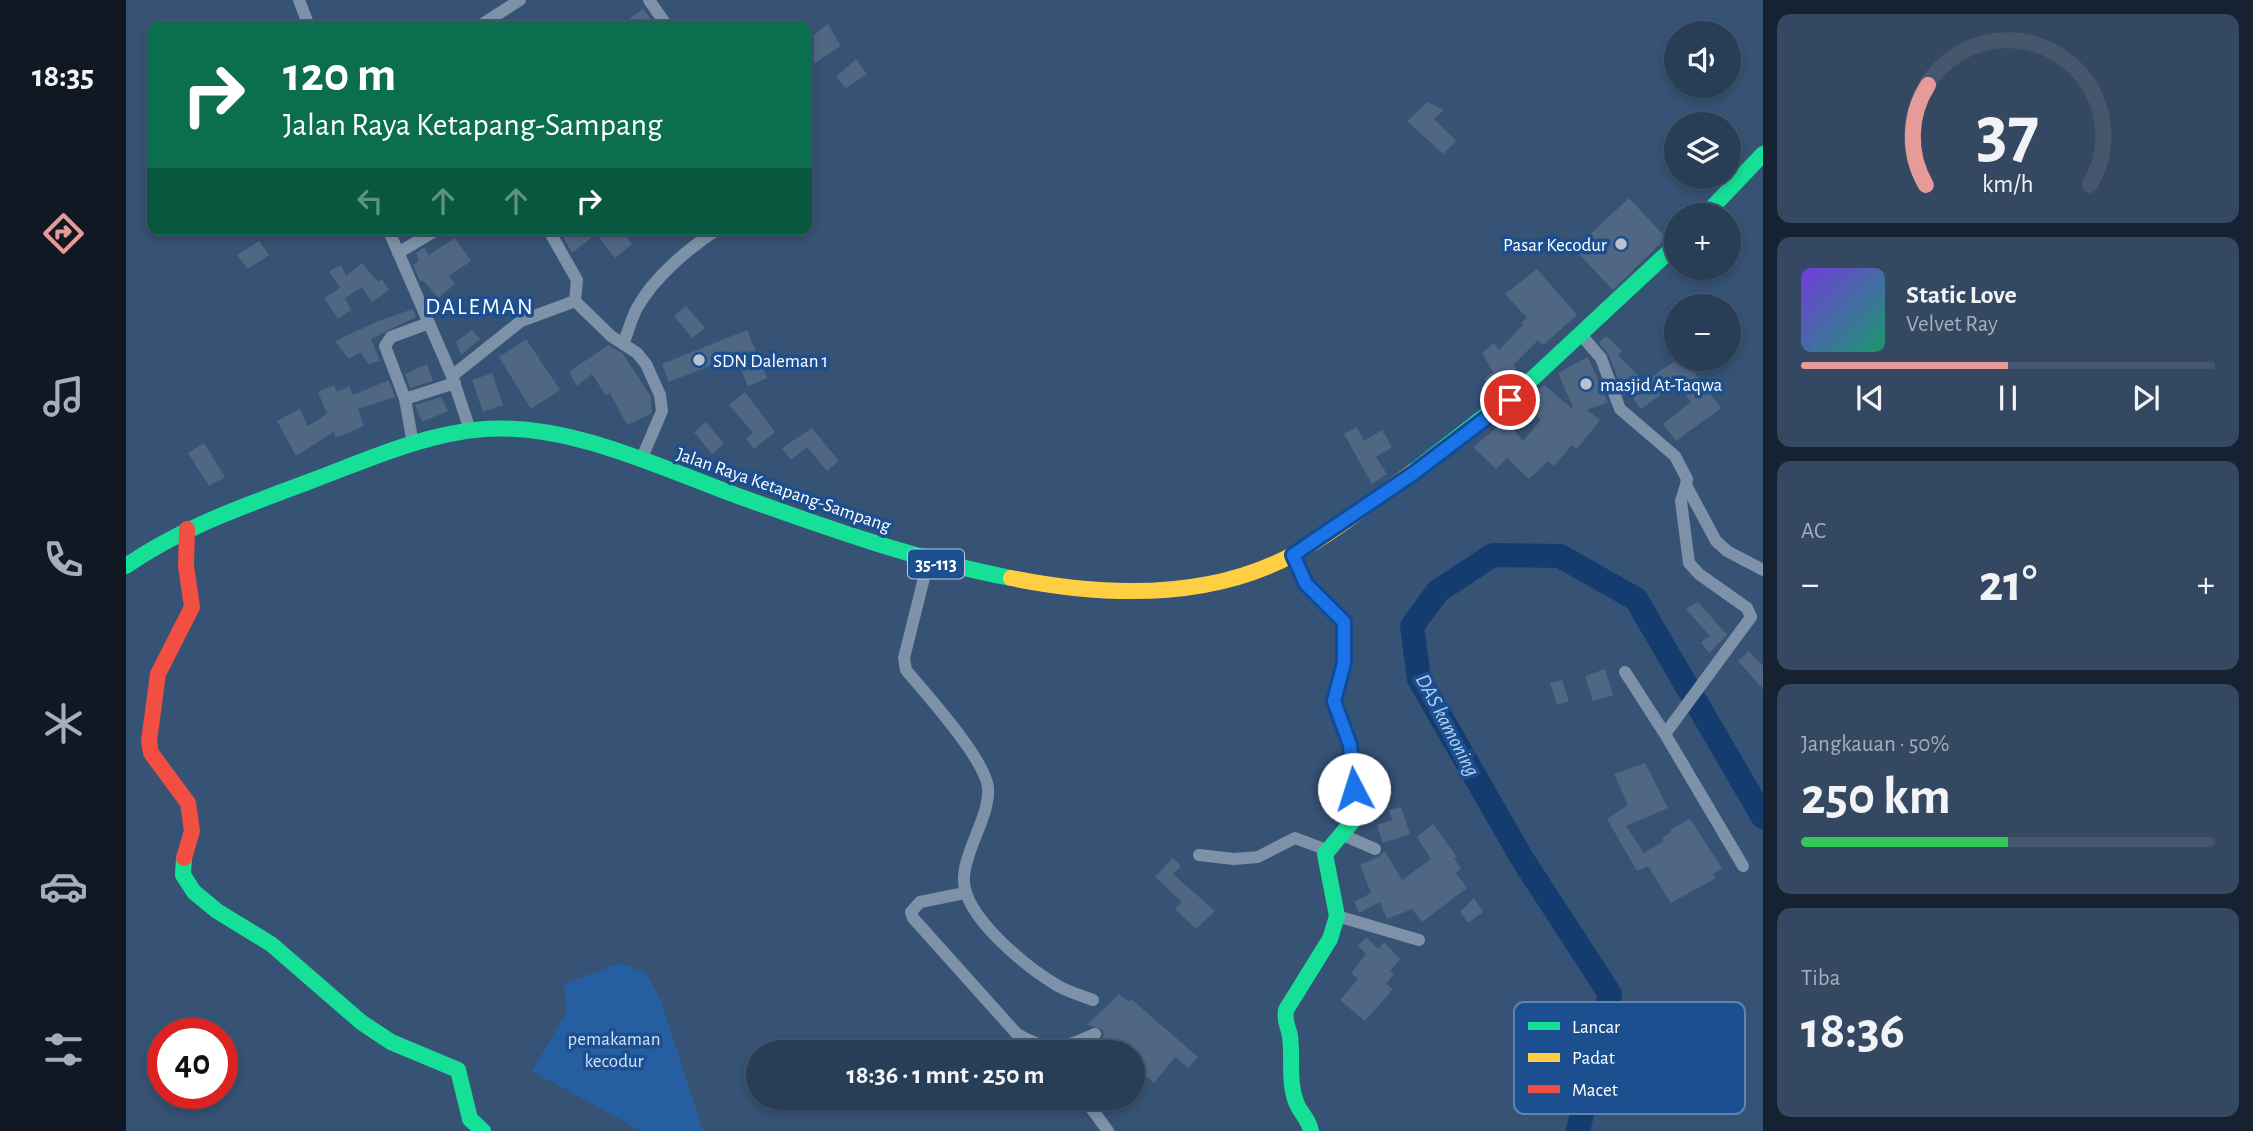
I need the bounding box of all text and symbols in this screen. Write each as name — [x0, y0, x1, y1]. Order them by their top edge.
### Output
map controls — [1664, 21, 1741, 371]
button: sound — [1664, 21, 1741, 98]
icon: right — [168, 49, 259, 140]
text: 120 m — [283, 51, 396, 100]
text: 18:35 — [32, 60, 94, 92]
text: 37 — [1977, 97, 2039, 170]
text: Jalan Raya Ketapang-Sampang — [283, 109, 663, 141]
button: layers — [1664, 112, 1741, 189]
text: km/h — [1982, 172, 2034, 197]
icon: left — [351, 182, 389, 220]
icon: ahead — [424, 182, 462, 220]
icon: ahead — [497, 182, 535, 220]
icon: right — [570, 182, 608, 220]
button: + — [1664, 203, 1741, 280]
icon: directions — [39, 209, 88, 258]
place label: Pasar Kecodur — [1503, 236, 1607, 255]
marker: Pasar Kecodur — [1613, 236, 1629, 252]
text: Static Love — [1906, 282, 2017, 308]
button: − — [1664, 294, 1741, 371]
district label: DALEMAN — [425, 296, 535, 319]
text: Velvet Ray — [1906, 313, 1998, 336]
marker: SDN Daleman 1 — [691, 352, 707, 368]
place label: SDN Daleman 1 — [713, 352, 828, 371]
pin — [1480, 370, 1540, 430]
icon: music — [39, 372, 88, 421]
marker: masjid At-Taqwa — [1578, 376, 1594, 392]
place label: masjid At-Taqwa — [1600, 376, 1723, 395]
icon: previous — [1851, 379, 1889, 417]
icon: pause — [1989, 379, 2027, 417]
icon: next — [2127, 379, 2165, 417]
icon: arrive — [1491, 381, 1529, 419]
street label: Jalan Raya Ketapang-Sampang — [674, 445, 894, 536]
text: AC — [1801, 520, 1826, 543]
icon: phone — [39, 535, 88, 584]
road number: 35-113 — [908, 550, 964, 578]
text: 21° — [1979, 558, 2037, 610]
text: − — [1801, 566, 1819, 604]
text: + — [2197, 566, 2215, 604]
water label: DAS kamoning — [1412, 671, 1483, 780]
icon: climate — [39, 699, 88, 748]
text: Jangkauan · 50% — [1801, 733, 1949, 756]
position arrow — [1317, 752, 1391, 826]
text: 250 km — [1801, 771, 1951, 823]
icon: car — [39, 862, 88, 911]
text: Tiba — [1801, 967, 1840, 990]
legend — [1514, 1002, 1745, 1114]
text: 18:36 — [1801, 1005, 1905, 1057]
speed limit sign: 40 — [147, 1018, 238, 1109]
text: Lancar — [1572, 1018, 1620, 1037]
icon: filters — [39, 1025, 88, 1074]
park label: pemakaman kecodur — [568, 1030, 660, 1071]
text: Padat — [1572, 1049, 1615, 1068]
text: 18:36 · 1 mnt · 250 m — [846, 1062, 1045, 1088]
text: Macet — [1572, 1081, 1618, 1100]

